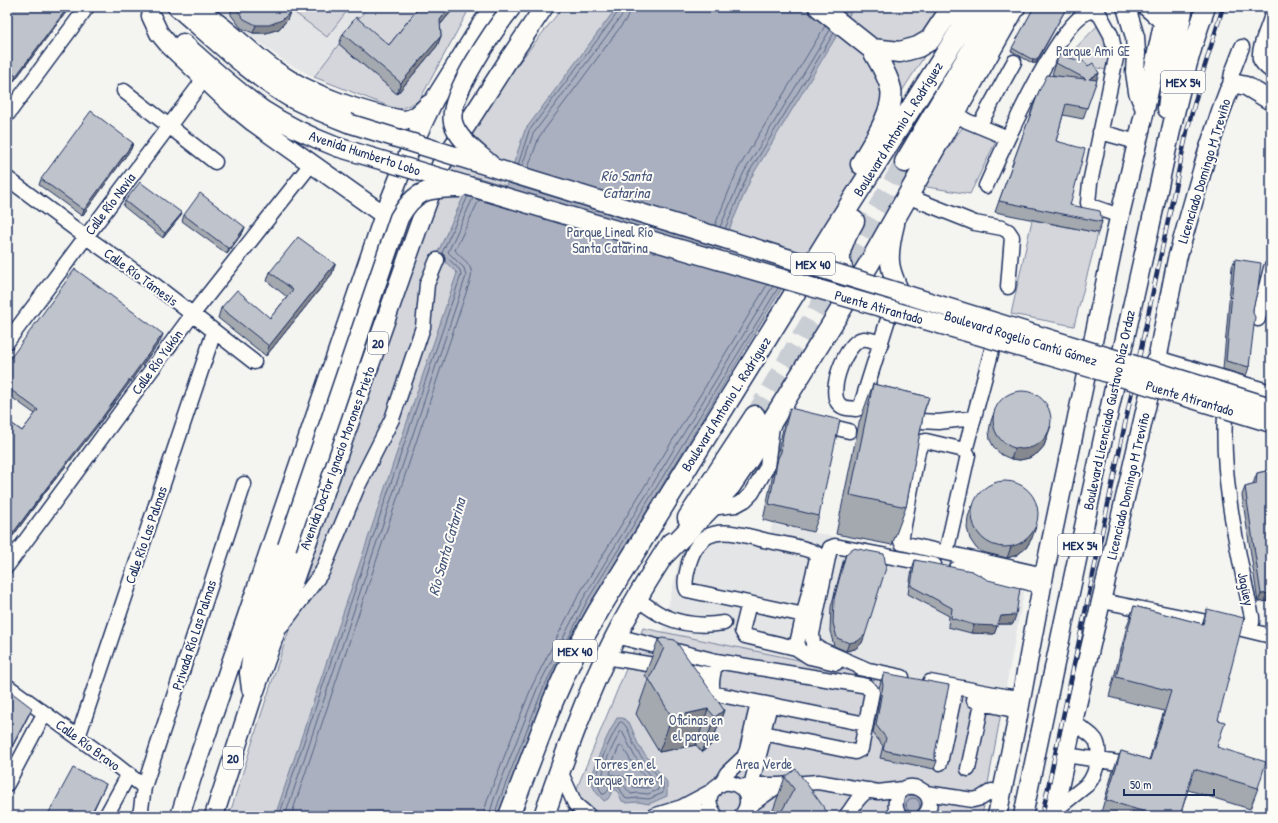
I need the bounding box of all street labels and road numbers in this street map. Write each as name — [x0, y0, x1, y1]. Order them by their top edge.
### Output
street label: Boulevard Antonio L. Rodríguez — [848, 58, 948, 200]
road number: MEX 54 — [1161, 71, 1205, 93]
street label: Licenciado Domingo M Treviño — [1172, 96, 1236, 246]
street label: Avenida Humberto Lobo — [307, 126, 424, 180]
street label: Calle Río Navia — [80, 168, 140, 239]
street label: Calle Río Támesis — [100, 243, 182, 310]
road number: MEX 40 — [791, 253, 835, 275]
street label: Puente Atirantado — [833, 285, 926, 328]
street label: Boulevard Rogelio Cantú Gómez — [942, 305, 1100, 371]
street label: Boulevard Licenciado Gustavo Díaz Ordaz — [1078, 308, 1139, 512]
street label: Calle Río Yukón — [127, 325, 187, 398]
road number: 20 — [368, 332, 388, 354]
street label: Boulevard Antonio L. Rodríguez — [676, 333, 776, 475]
street label: Avenida Doctor Ignacio Morones Prieto — [294, 363, 380, 553]
street label: Puente Atirantado — [1144, 375, 1237, 420]
street label: Licenciado Domingo M Treviño — [1101, 410, 1155, 561]
street label: Calle Río Las Palmas — [120, 484, 171, 586]
road number: MEX 54 — [1058, 534, 1102, 556]
street label: Jagüey — [1233, 570, 1259, 608]
street label: Privada Río Las Palmas — [167, 577, 220, 692]
road number: MEX 40 — [553, 640, 597, 662]
street label: Calle Río Bravo — [52, 715, 125, 775]
road number: 20 — [223, 747, 243, 769]

